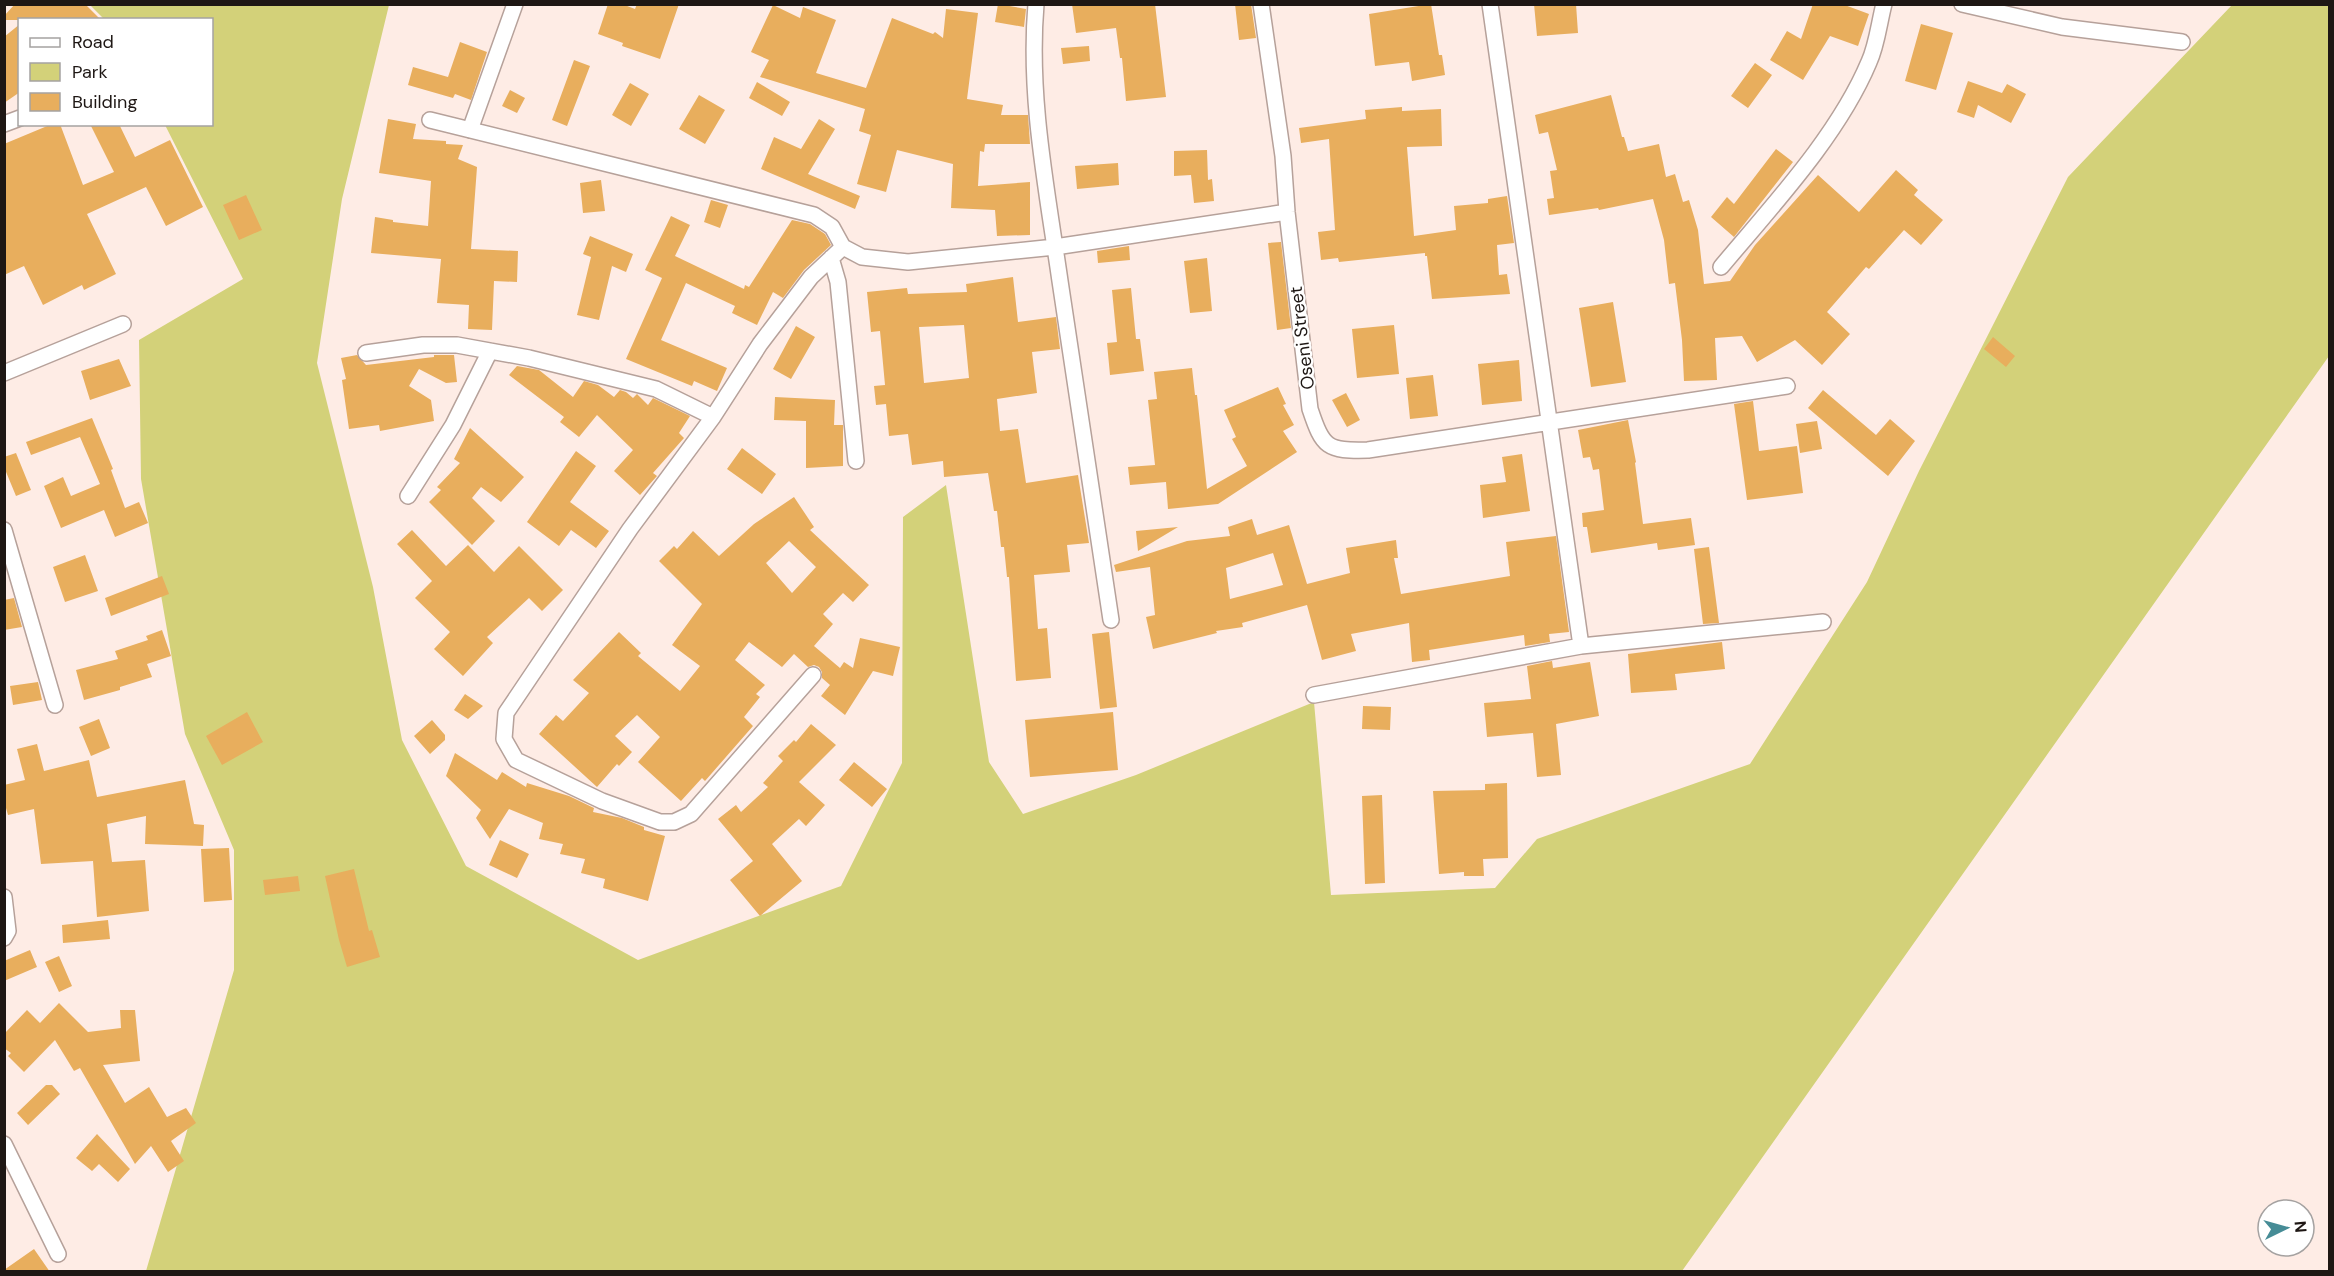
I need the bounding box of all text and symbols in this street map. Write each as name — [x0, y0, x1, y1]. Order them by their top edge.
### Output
legend — [18, 18, 213, 126]
text: Road — [72, 30, 114, 54]
text: Park — [72, 60, 108, 84]
text: Building — [72, 90, 137, 114]
street label: Oseni Street — [1284, 285, 1320, 391]
north arrow — [2256, 1198, 2316, 1258]
text: N — [2289, 1220, 2311, 1233]

